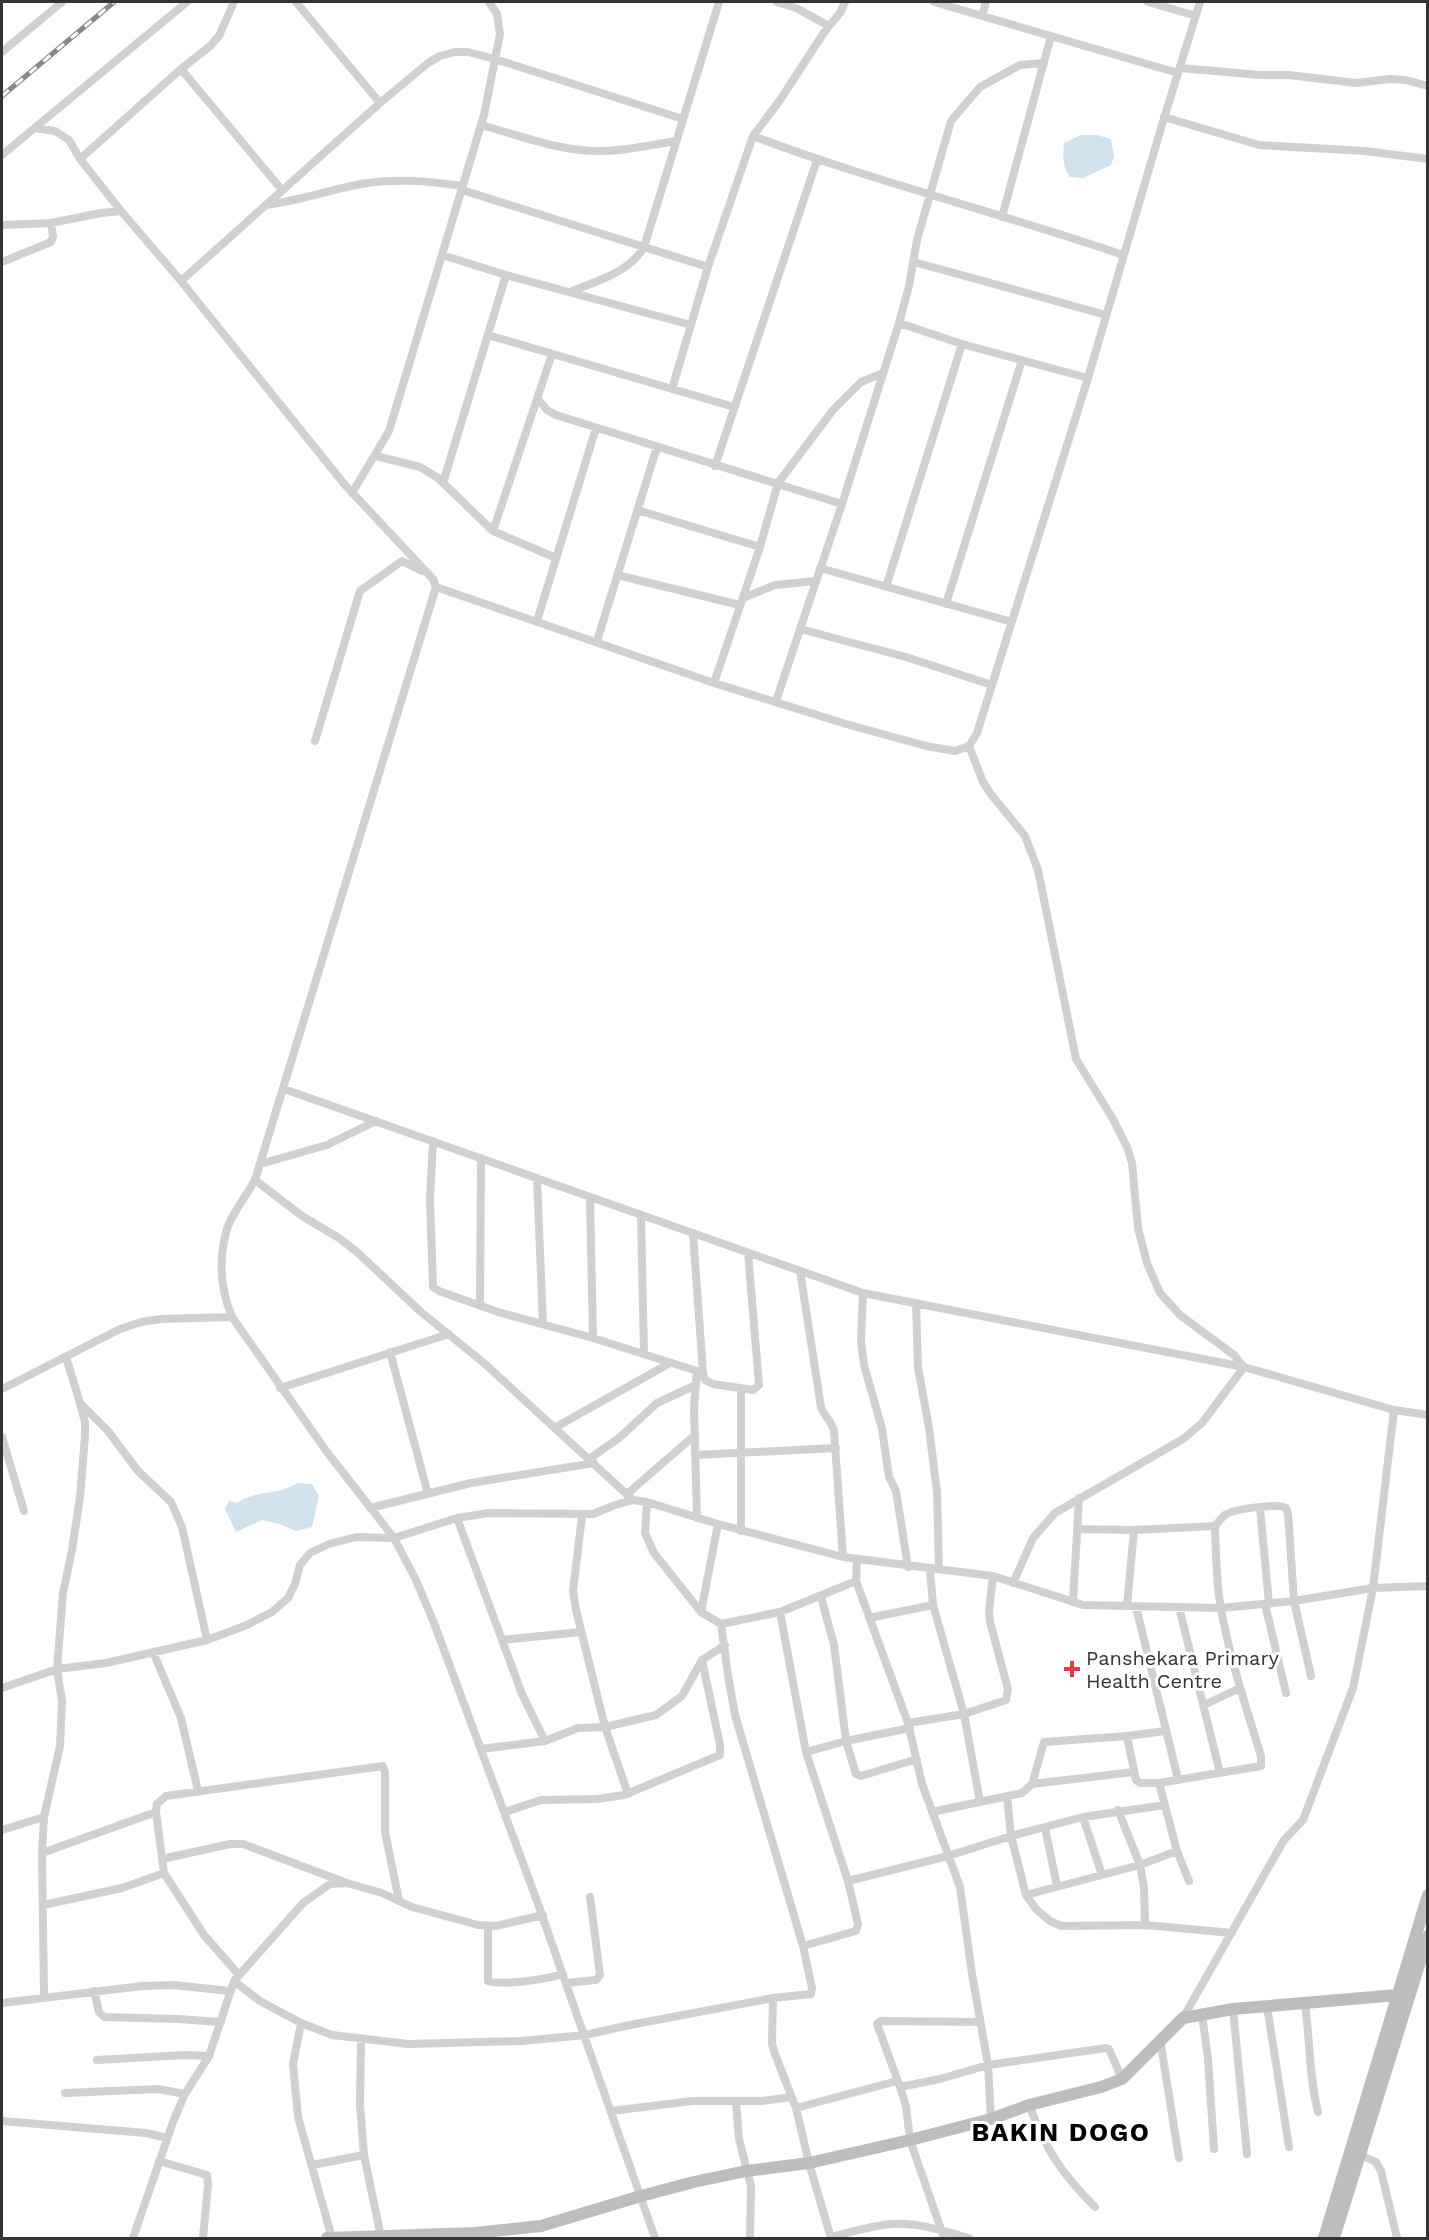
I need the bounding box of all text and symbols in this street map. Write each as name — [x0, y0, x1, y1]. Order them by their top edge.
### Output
place label: Panshekara Primary Health Centre — [1086, 1646, 1280, 1693]
marker: Panshekara Primary Health Centre — [1063, 1660, 1081, 1678]
district label: BAKIN DOGO — [971, 2117, 1151, 2147]

